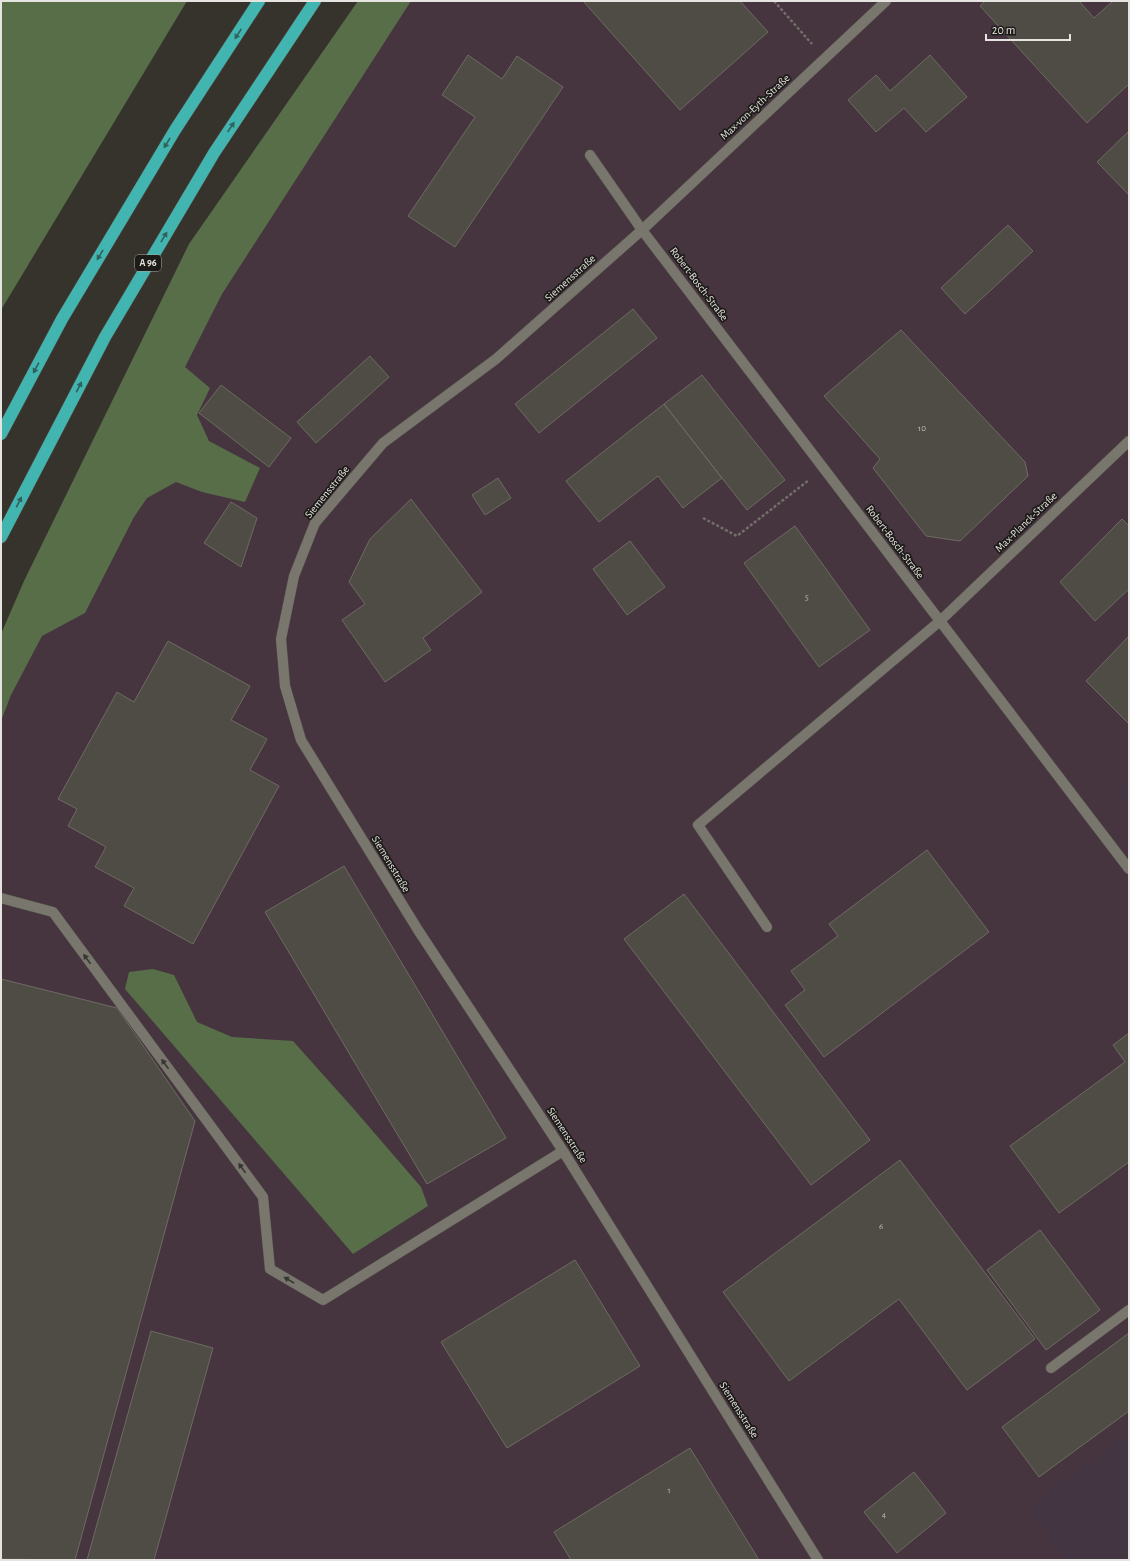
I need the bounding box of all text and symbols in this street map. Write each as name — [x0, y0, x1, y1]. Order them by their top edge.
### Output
scale bar — [986, 16, 1070, 42]
text: 20 m — [992, 24, 1015, 36]
one-way arrow — [234, 28, 241, 40]
street label: Max-von-Eyth-Straße — [718, 72, 792, 142]
one-way arrow — [228, 121, 235, 132]
one-way arrow — [163, 138, 171, 148]
one-way arrow — [160, 231, 167, 243]
street label: Robert-Bosch-Straße — [668, 245, 730, 323]
one-way arrow — [97, 249, 104, 261]
street label: Siemensstraße — [543, 253, 597, 303]
road number: A 96 — [135, 255, 161, 271]
one-way arrow — [33, 362, 40, 373]
one-way arrow — [76, 381, 82, 393]
house number: 10 — [918, 424, 926, 433]
street label: Siemensstraße — [303, 464, 351, 520]
street label: Max-Planck-Straße — [993, 490, 1059, 554]
one-way arrow — [16, 497, 22, 508]
street label: Robert-Bosch-Straße — [864, 503, 926, 581]
house number: 5 — [805, 593, 809, 602]
street label: Siemensstraße — [370, 834, 412, 894]
one-way arrow — [84, 954, 92, 964]
one-way arrow — [160, 1058, 169, 1069]
street label: Siemensstraße — [545, 1105, 589, 1165]
one-way arrow — [237, 1163, 246, 1174]
house number: 6 — [879, 1222, 883, 1231]
one-way arrow — [283, 1277, 295, 1284]
street label: Siemensstraße — [717, 1380, 761, 1440]
house number: 1 — [667, 1486, 671, 1495]
house number: 4 — [882, 1510, 887, 1519]

